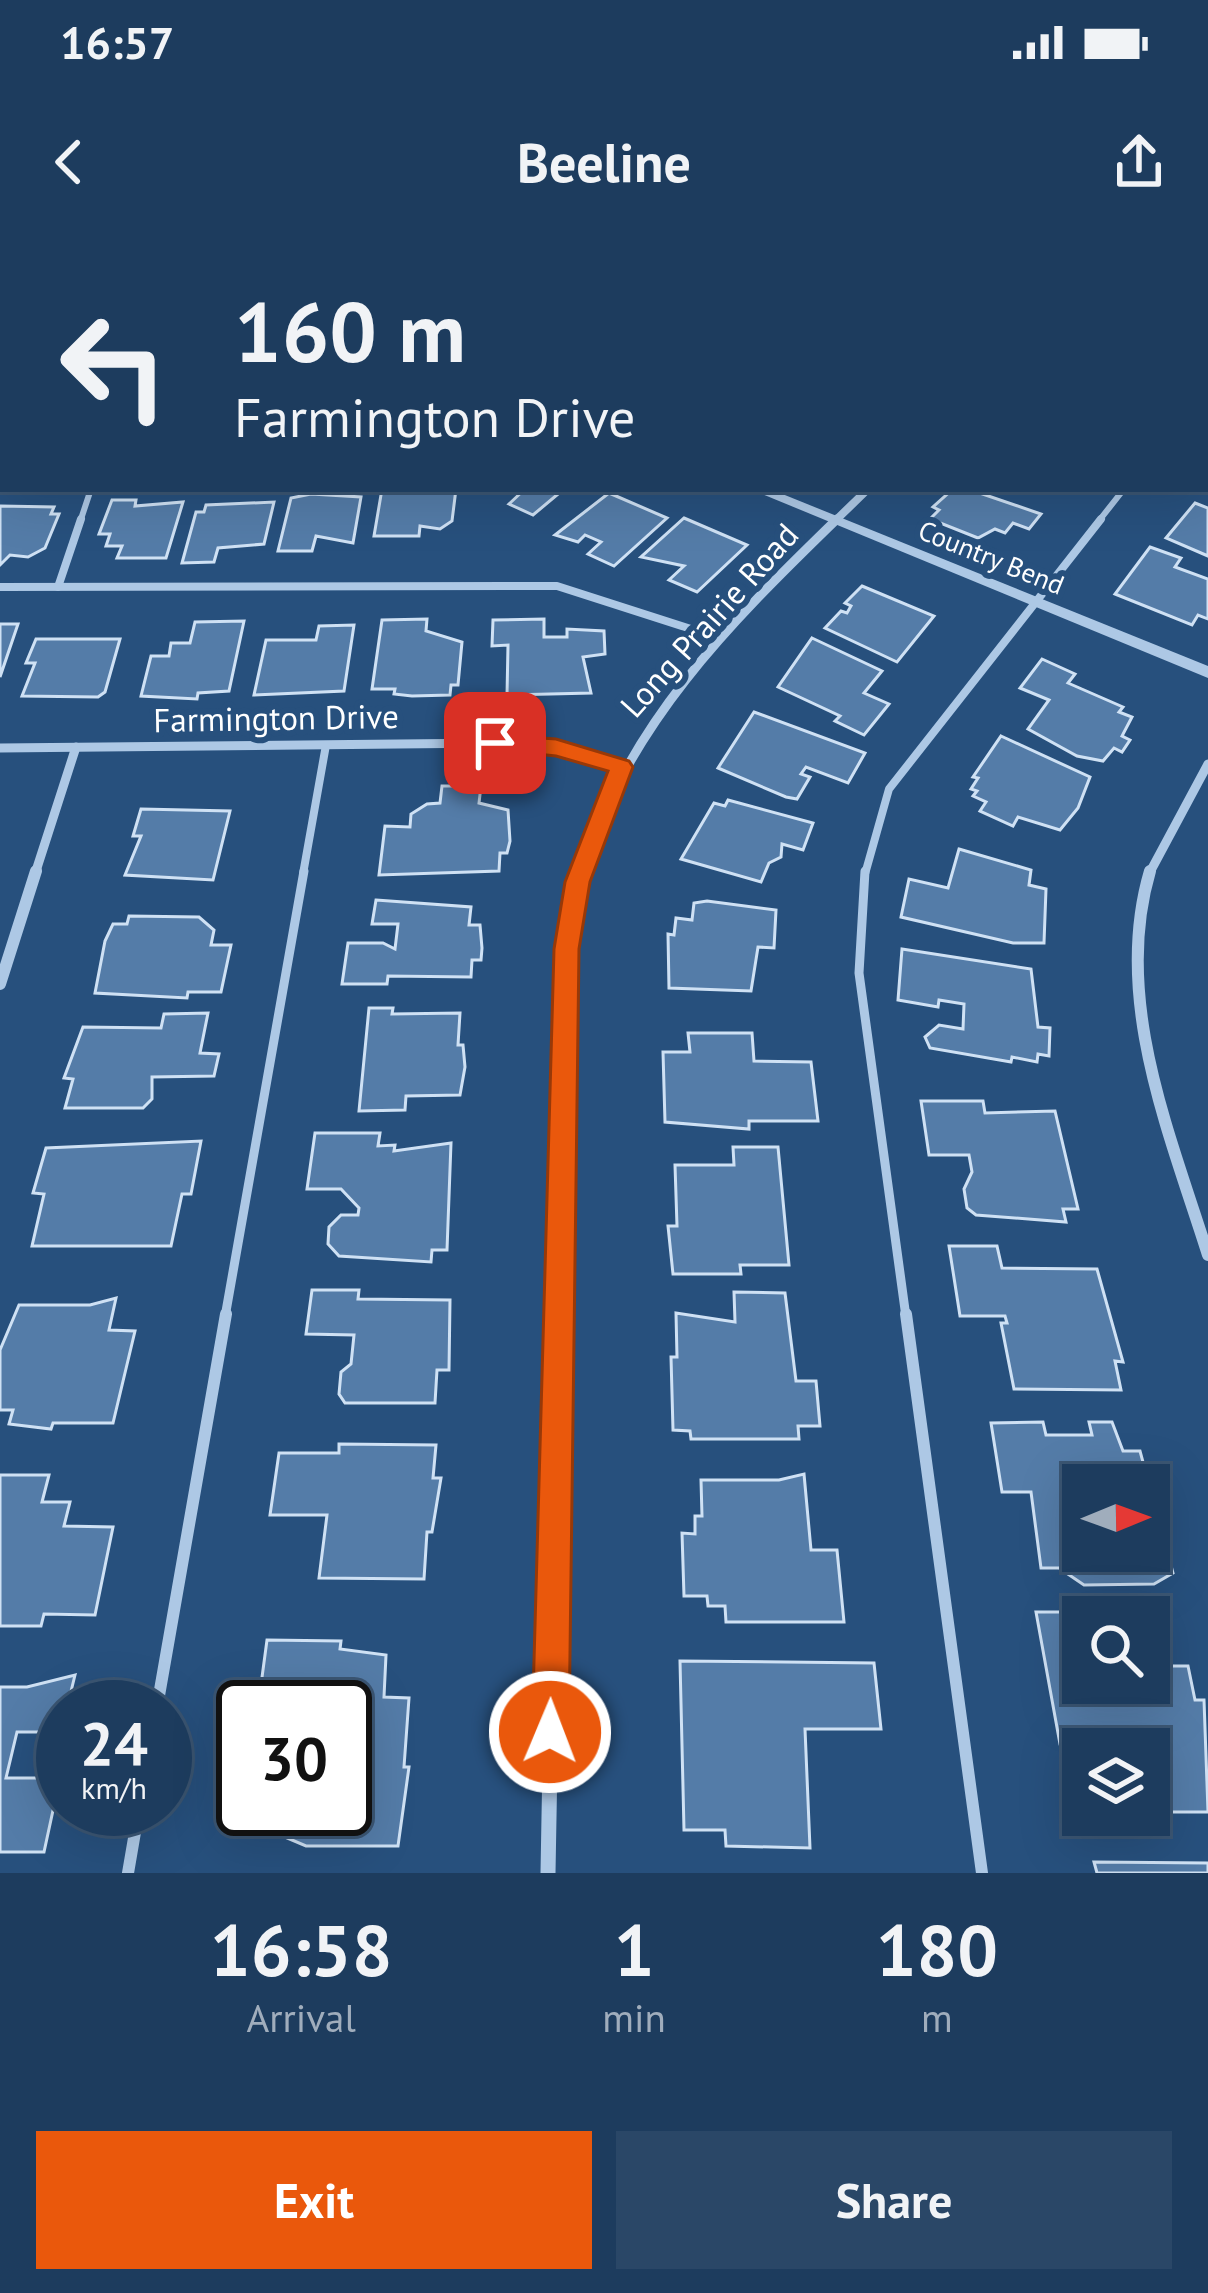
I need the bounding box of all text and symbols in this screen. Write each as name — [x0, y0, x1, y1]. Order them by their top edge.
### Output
text: 16:57 — [60, 13, 174, 71]
text: Beeline — [517, 127, 691, 197]
icon: back — [36, 129, 102, 195]
icon: share — [1106, 129, 1172, 195]
text: 160 m — [234, 276, 466, 385]
icon: left — [36, 288, 192, 444]
text: Farmington Drive — [234, 382, 636, 452]
street label: Country Bend — [914, 512, 1069, 602]
street label: Long Prairie Road — [610, 514, 807, 726]
pin — [444, 692, 546, 794]
street label: Farmington Drive — [153, 694, 399, 741]
icon: arrive — [462, 710, 528, 776]
north arrow — [1062, 1464, 1170, 1572]
map controls — [1062, 1464, 1170, 1836]
button: search — [1062, 1596, 1170, 1704]
position arrow — [487, 1669, 613, 1795]
speed limit sign: 30 — [216, 1680, 372, 1836]
text: 24 — [80, 1704, 148, 1782]
button: layers — [1062, 1728, 1170, 1836]
text: km/h — [81, 1768, 147, 1807]
text: 16:58 — [210, 1903, 393, 1996]
text: 1 — [614, 1903, 655, 1996]
text: 180 — [876, 1903, 998, 1996]
text: Arrival — [247, 1992, 356, 2043]
text: min — [602, 1992, 666, 2043]
text: m — [921, 1992, 953, 2043]
button: Exit — [36, 2131, 592, 2269]
button: Share — [616, 2131, 1172, 2269]

